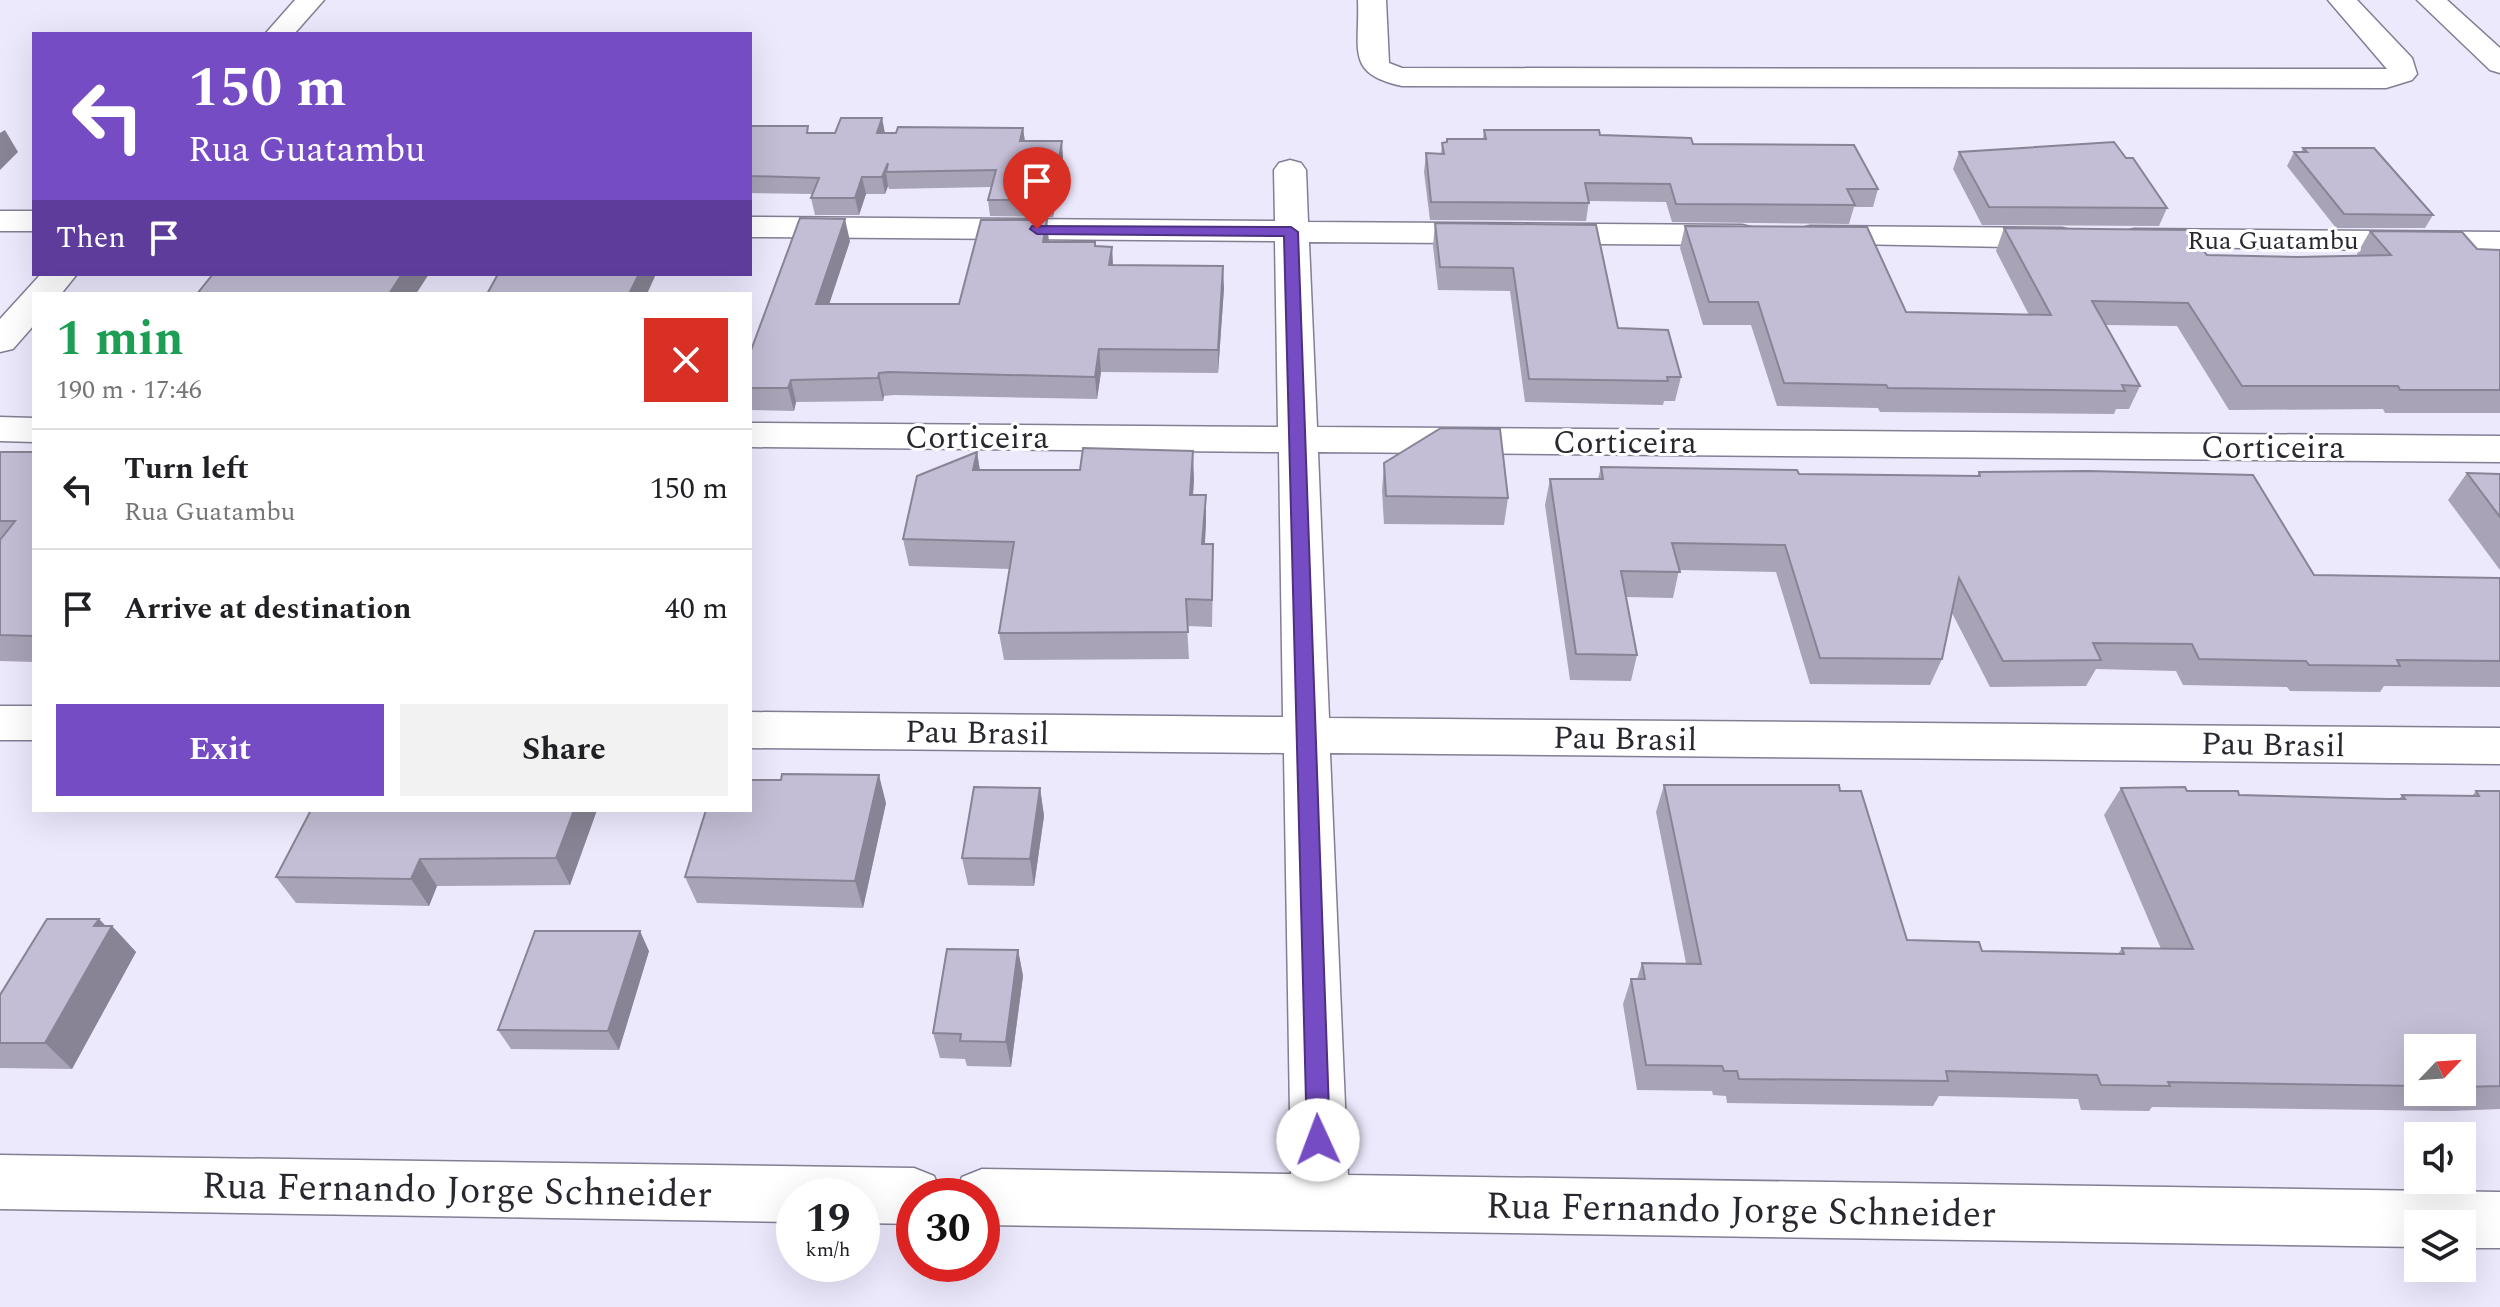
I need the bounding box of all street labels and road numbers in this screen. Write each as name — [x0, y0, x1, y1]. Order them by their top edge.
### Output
street label: Rua Guatambu — [2187, 221, 2359, 261]
street label: Corticeira — [905, 414, 1049, 463]
street label: Corticeira — [1553, 419, 1697, 468]
street label: Corticeira — [2201, 424, 2345, 473]
street label: Pau Brasil — [904, 708, 1050, 759]
street label: Pau Brasil — [1552, 714, 1698, 765]
street label: Pau Brasil — [2200, 720, 2346, 771]
street label: Rua Fernando Jorge Schneider — [201, 1158, 713, 1224]
street label: Rua Fernando Jorge Schneider — [1485, 1178, 1997, 1244]

